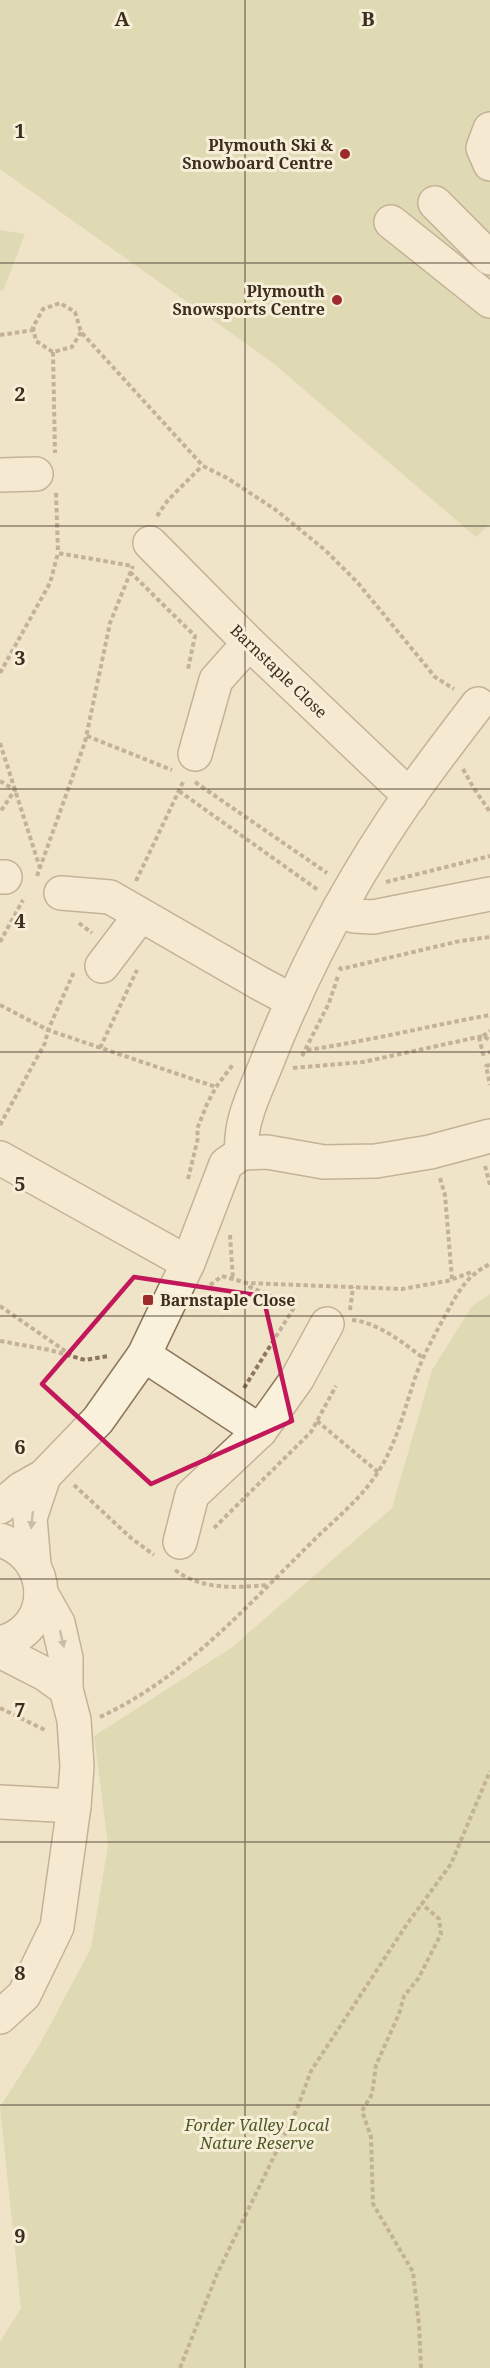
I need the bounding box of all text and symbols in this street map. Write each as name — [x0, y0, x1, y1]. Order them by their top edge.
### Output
text: A — [114, 5, 130, 32]
text: B — [361, 5, 375, 32]
text: 1 — [14, 117, 26, 144]
place label: Plymouth Ski & Snowboard Centre — [182, 134, 333, 174]
marker: Plymouth Ski & Snowboard Centre — [338, 147, 352, 161]
place label: Plymouth Snowsports Centre — [172, 280, 325, 320]
marker: Plymouth Snowsports Centre — [330, 293, 344, 307]
text: 2 — [14, 380, 26, 407]
street label: Barnstaple Close — [226, 619, 332, 723]
text: 3 — [14, 644, 26, 671]
text: 4 — [14, 907, 26, 934]
text: 5 — [14, 1170, 26, 1197]
place label: Barnstaple Close — [160, 1289, 295, 1311]
marker: Barnstaple Close — [141, 1293, 155, 1307]
text: 6 — [14, 1433, 26, 1460]
one-way arrow — [27, 1510, 37, 1529]
one-way arrow — [57, 1630, 67, 1648]
text: 7 — [14, 1696, 26, 1723]
text: 8 — [14, 1959, 26, 1986]
park label: Forder Valley Local Nature Reserve — [184, 2114, 329, 2154]
text: 9 — [14, 2222, 26, 2249]

